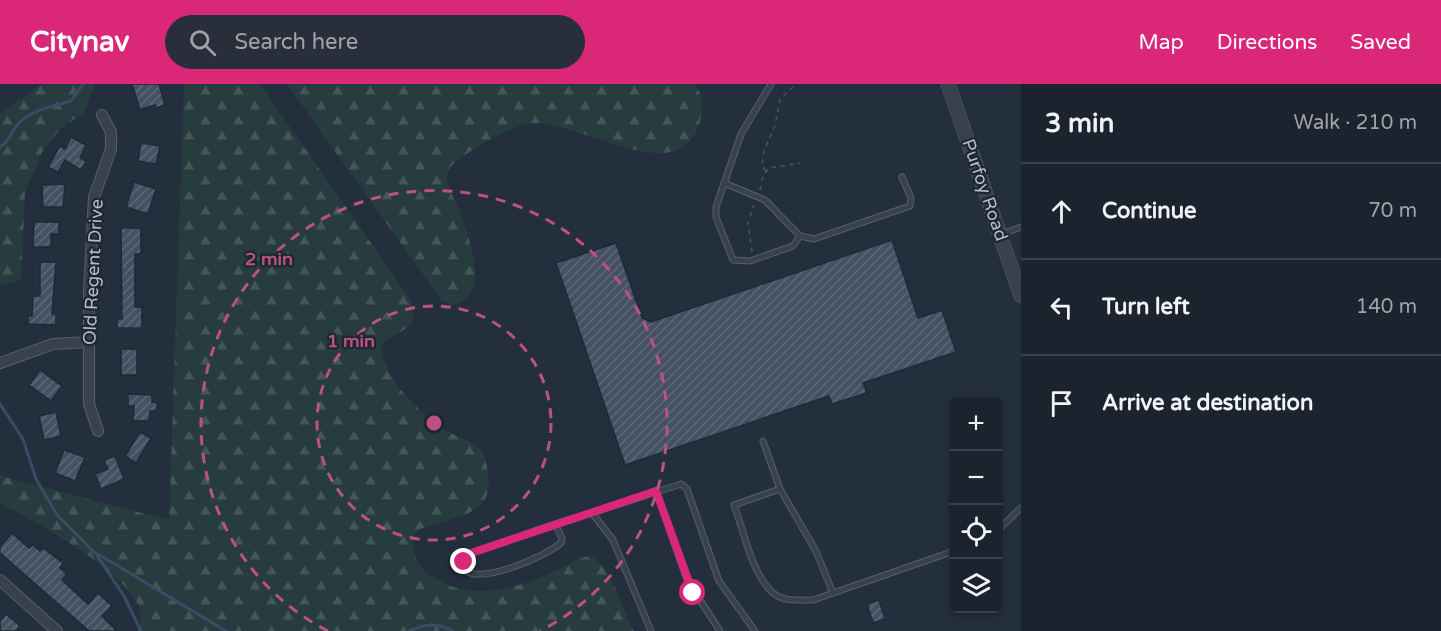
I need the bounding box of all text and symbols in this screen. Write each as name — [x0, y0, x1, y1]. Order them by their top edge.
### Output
search box — [165, 15, 585, 69]
text: Citynav — [30, 25, 129, 59]
icon: search — [186, 26, 219, 59]
text: Search here — [234, 29, 358, 55]
text: Map — [1138, 30, 1184, 55]
text: Directions — [1217, 30, 1317, 55]
text: Saved — [1350, 30, 1411, 55]
text: 3 min — [1045, 108, 1114, 139]
text: Walk · 210 m — [1294, 111, 1417, 135]
street label: Purfoy Road — [957, 136, 1013, 244]
icon: ahead — [1045, 195, 1078, 228]
street label: Old Regent Drive — [78, 198, 108, 346]
text: Continue — [1102, 198, 1197, 224]
text: 70 m — [1368, 199, 1417, 223]
text: 2 min — [245, 248, 293, 270]
icon: left — [1045, 291, 1078, 324]
text: Turn left — [1102, 294, 1190, 320]
text: 140 m — [1356, 295, 1417, 319]
text: 1 min — [327, 330, 375, 352]
icon: arrive — [1045, 387, 1078, 420]
text: Arrive at destination — [1102, 390, 1313, 416]
map controls — [949, 397, 1003, 613]
button: + — [949, 397, 1003, 451]
centre of rings — [424, 413, 444, 433]
button: − — [949, 451, 1003, 505]
button: locate — [949, 505, 1003, 559]
route end — [450, 548, 476, 574]
button: layers — [949, 559, 1003, 613]
route start — [679, 579, 705, 605]

